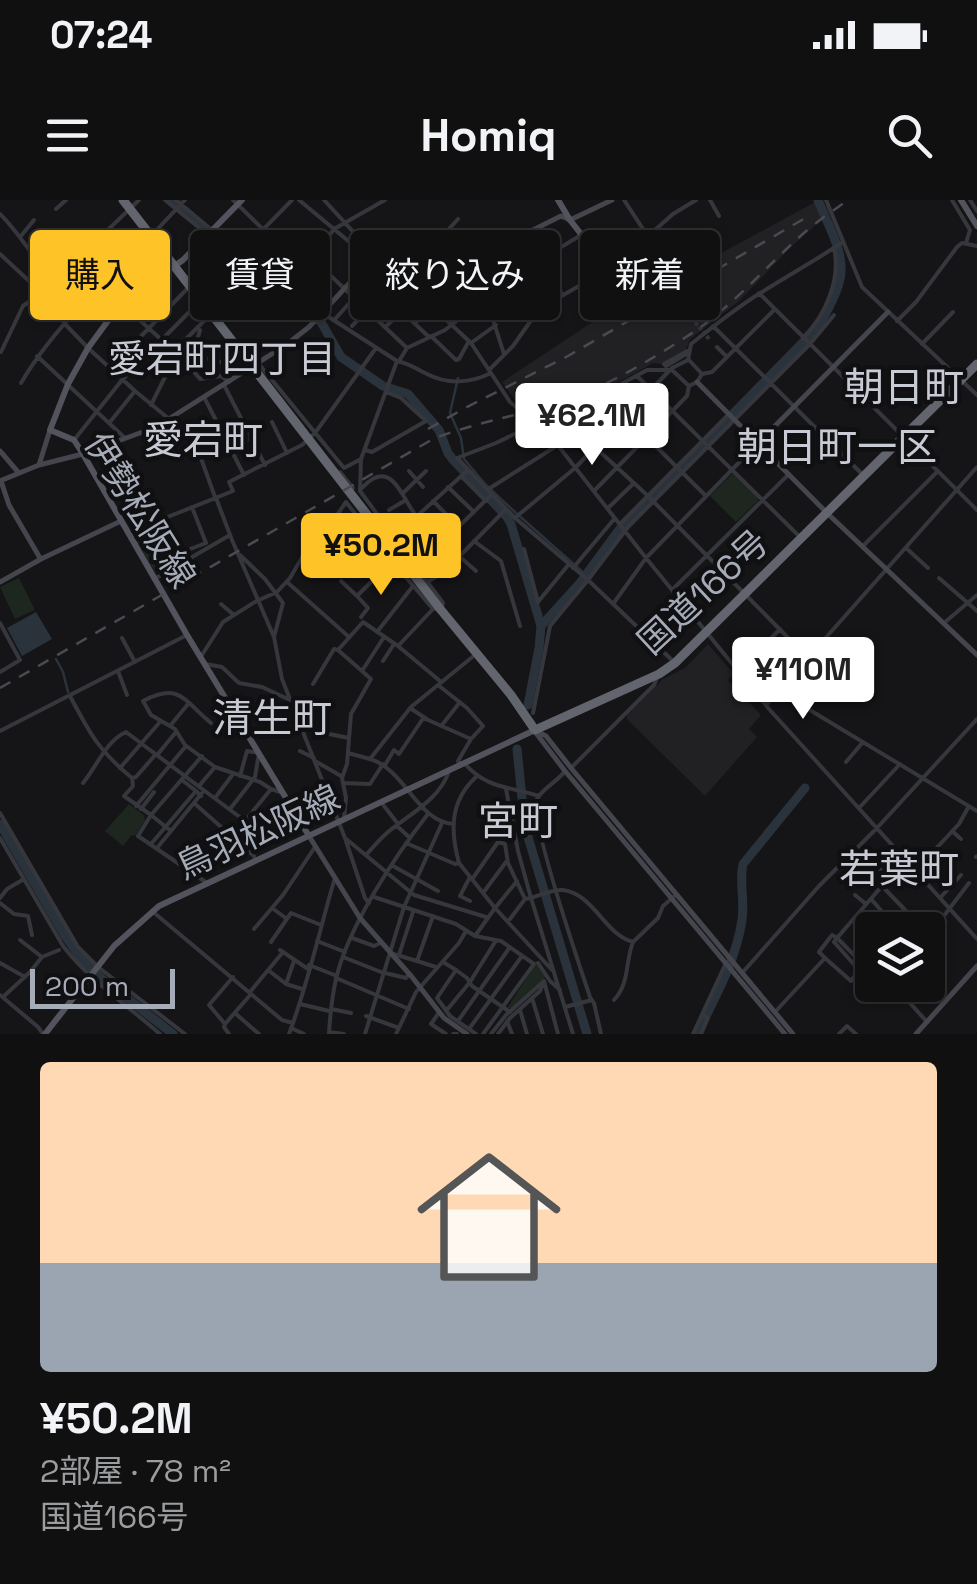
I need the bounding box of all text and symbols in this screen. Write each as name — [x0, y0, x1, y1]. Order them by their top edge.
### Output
text: 07:24 — [50, 11, 152, 59]
text: Homiq — [420, 107, 557, 164]
icon: menu — [40, 108, 95, 163]
icon: search — [882, 108, 937, 163]
chip: 購入 — [30, 230, 170, 320]
chip: 賃貸 — [190, 230, 330, 320]
chip: 絞り込み — [350, 230, 560, 320]
chip: 新着 — [580, 230, 720, 320]
district label: 愛宕町四丁目 — [108, 335, 336, 383]
district label: 朝日町 — [844, 362, 964, 413]
pin: ¥62.1M — [511, 383, 673, 468]
text: ¥62.1M — [537, 395, 647, 435]
district label: 愛宕町 — [143, 415, 263, 466]
district label: 朝日町一区 — [737, 422, 937, 473]
street label: 伊勢松阪線 — [75, 424, 205, 596]
pin: ¥50.2M — [300, 513, 462, 598]
street label: 国道166号 — [629, 521, 777, 663]
text: ¥50.2M — [323, 525, 439, 565]
pin: ¥110M — [733, 637, 873, 722]
text: ¥110M — [754, 649, 852, 689]
district label: 清生町 — [212, 693, 332, 744]
street label: 鳥羽松阪線 — [169, 775, 347, 889]
district label: 宮町 — [478, 796, 558, 847]
district label: 若葉町 — [839, 844, 959, 895]
map controls — [855, 912, 945, 1002]
button: layers — [855, 912, 945, 1002]
scale bar — [30, 964, 175, 1008]
text: 200 m — [45, 968, 129, 1004]
icon: home — [399, 1127, 579, 1307]
text: ¥50.2M — [40, 1392, 192, 1445]
text: 2部屋 · 78 m² — [40, 1451, 231, 1491]
text: 国道166号 — [40, 1497, 189, 1537]

